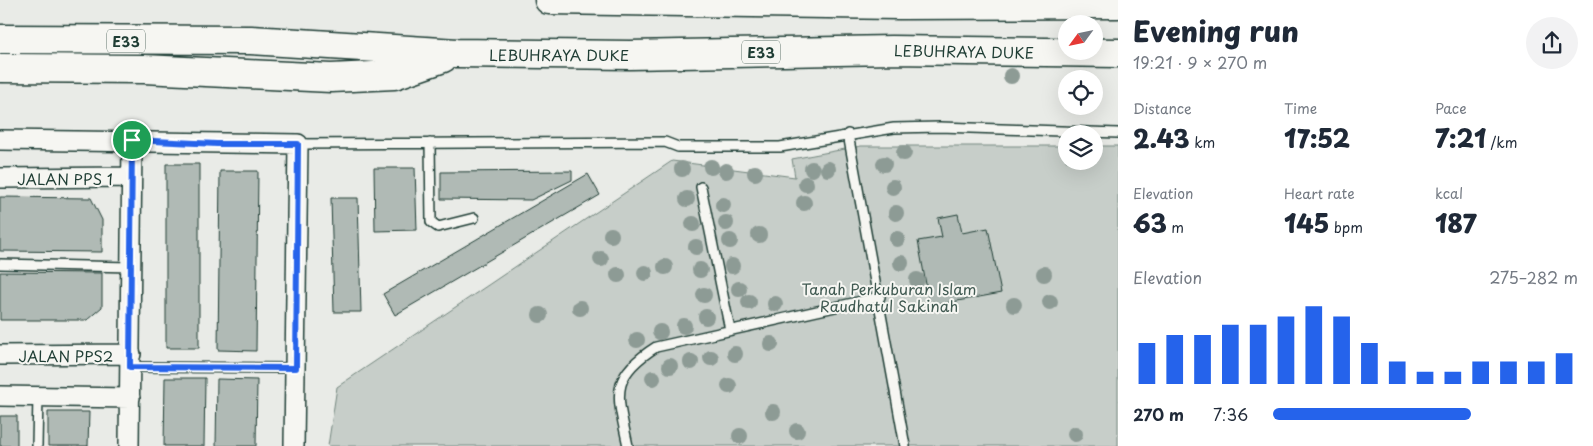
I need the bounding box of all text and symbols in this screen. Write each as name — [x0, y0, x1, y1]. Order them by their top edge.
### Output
text: Evening run — [1133, 9, 1299, 52]
north arrow — [1058, 15, 1102, 60]
map controls — [1058, 15, 1103, 170]
button: share — [1526, 17, 1578, 69]
road number: E33 — [107, 29, 145, 52]
street label: LEBUHRAYA DUKE — [894, 38, 1034, 64]
road number: E33 — [742, 41, 780, 64]
street label: LEBUHRAYA DUKE — [489, 43, 629, 66]
text: 19:21 · 9 × 270 m — [1133, 50, 1267, 74]
button: locate — [1058, 70, 1103, 115]
text: Distance — [1133, 98, 1192, 119]
text: Time — [1284, 98, 1317, 119]
text: Pace — [1435, 98, 1467, 119]
pin — [111, 119, 153, 161]
text: 2.43 — [1133, 119, 1190, 157]
text: 17:52 — [1284, 119, 1350, 157]
text: 7:21 — [1435, 119, 1486, 157]
button: layers — [1058, 125, 1103, 170]
icon: arrive — [118, 126, 146, 154]
text: km — [1190, 132, 1215, 153]
text: /km — [1486, 132, 1517, 153]
street label: JALAN PPS 1 — [17, 167, 113, 190]
text: Elevation — [1133, 183, 1193, 204]
text: Heart rate — [1284, 183, 1355, 204]
text: kcal — [1435, 183, 1463, 204]
text: 63 — [1133, 204, 1167, 242]
text: 145 — [1284, 204, 1329, 242]
text: 187 — [1435, 204, 1477, 242]
text: m — [1167, 217, 1184, 238]
text: bpm — [1329, 217, 1363, 238]
text: Elevation — [1133, 265, 1202, 289]
text: 275–282 m — [1489, 265, 1578, 289]
park label: Tanah Perkuburan Islam Raudhatul Sakinah — [802, 277, 977, 317]
street label: JALAN PPS2 — [19, 344, 113, 367]
text: 270 m — [1133, 402, 1184, 426]
text: 7:36 — [1213, 402, 1248, 426]

